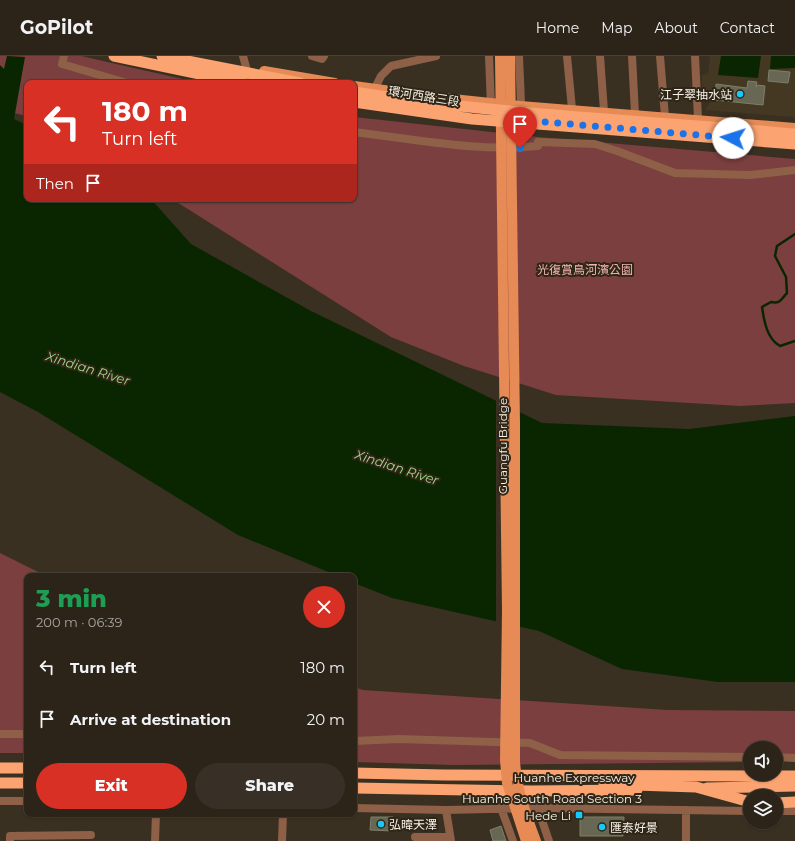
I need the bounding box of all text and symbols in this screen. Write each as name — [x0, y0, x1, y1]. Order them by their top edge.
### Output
text: GoPilot — [20, 16, 93, 39]
text: Home — [536, 19, 579, 37]
text: Map — [601, 19, 632, 37]
text: About — [654, 19, 698, 37]
text: Contact — [720, 19, 775, 37]
street label: 環河西路三段 — [387, 83, 461, 109]
place label: 江子翠抽水站 — [660, 87, 732, 102]
marker: 江子翠抽水站 — [735, 89, 745, 99]
text: 180 m — [102, 94, 188, 128]
icon: left — [36, 96, 88, 148]
pin — [503, 107, 537, 148]
icon: arrive — [509, 113, 531, 135]
position arrow — [712, 117, 754, 159]
text: Turn left — [102, 128, 177, 150]
icon: arrive — [82, 172, 104, 194]
text: Then — [36, 174, 74, 193]
park label: 光復賞鳥河濱公園 — [537, 262, 633, 277]
water label: Xindian River — [43, 347, 133, 389]
street label: Guangfu Bridge — [495, 398, 510, 494]
water label: Xindian River — [352, 446, 442, 488]
text: 3 min — [36, 584, 107, 613]
button: close — [303, 586, 345, 628]
text: 200 m · 06:39 — [36, 614, 122, 630]
icon: left — [36, 656, 58, 678]
text: Turn left — [70, 658, 137, 677]
text: 180 m — [300, 658, 345, 677]
icon: arrive — [36, 708, 58, 730]
text: Arrive at destination — [70, 710, 231, 729]
text: 20 m — [307, 710, 345, 729]
map controls — [743, 741, 783, 829]
button: sound — [743, 741, 783, 781]
button: Exit — [36, 763, 187, 809]
button: Share — [195, 763, 345, 809]
street label: Huanhe Expressway — [513, 770, 635, 785]
button: layers — [743, 789, 783, 829]
street label: Huanhe South Road Section 3 — [462, 791, 642, 806]
place label: Hede Li — [525, 808, 571, 823]
marker: Hede Li — [574, 810, 584, 820]
place label: 弘暐天澤 — [389, 817, 437, 832]
marker: 弘暐天澤 — [376, 819, 386, 829]
place label: 匯泰好景 — [610, 820, 658, 835]
marker: 匯泰好景 — [597, 822, 607, 832]

